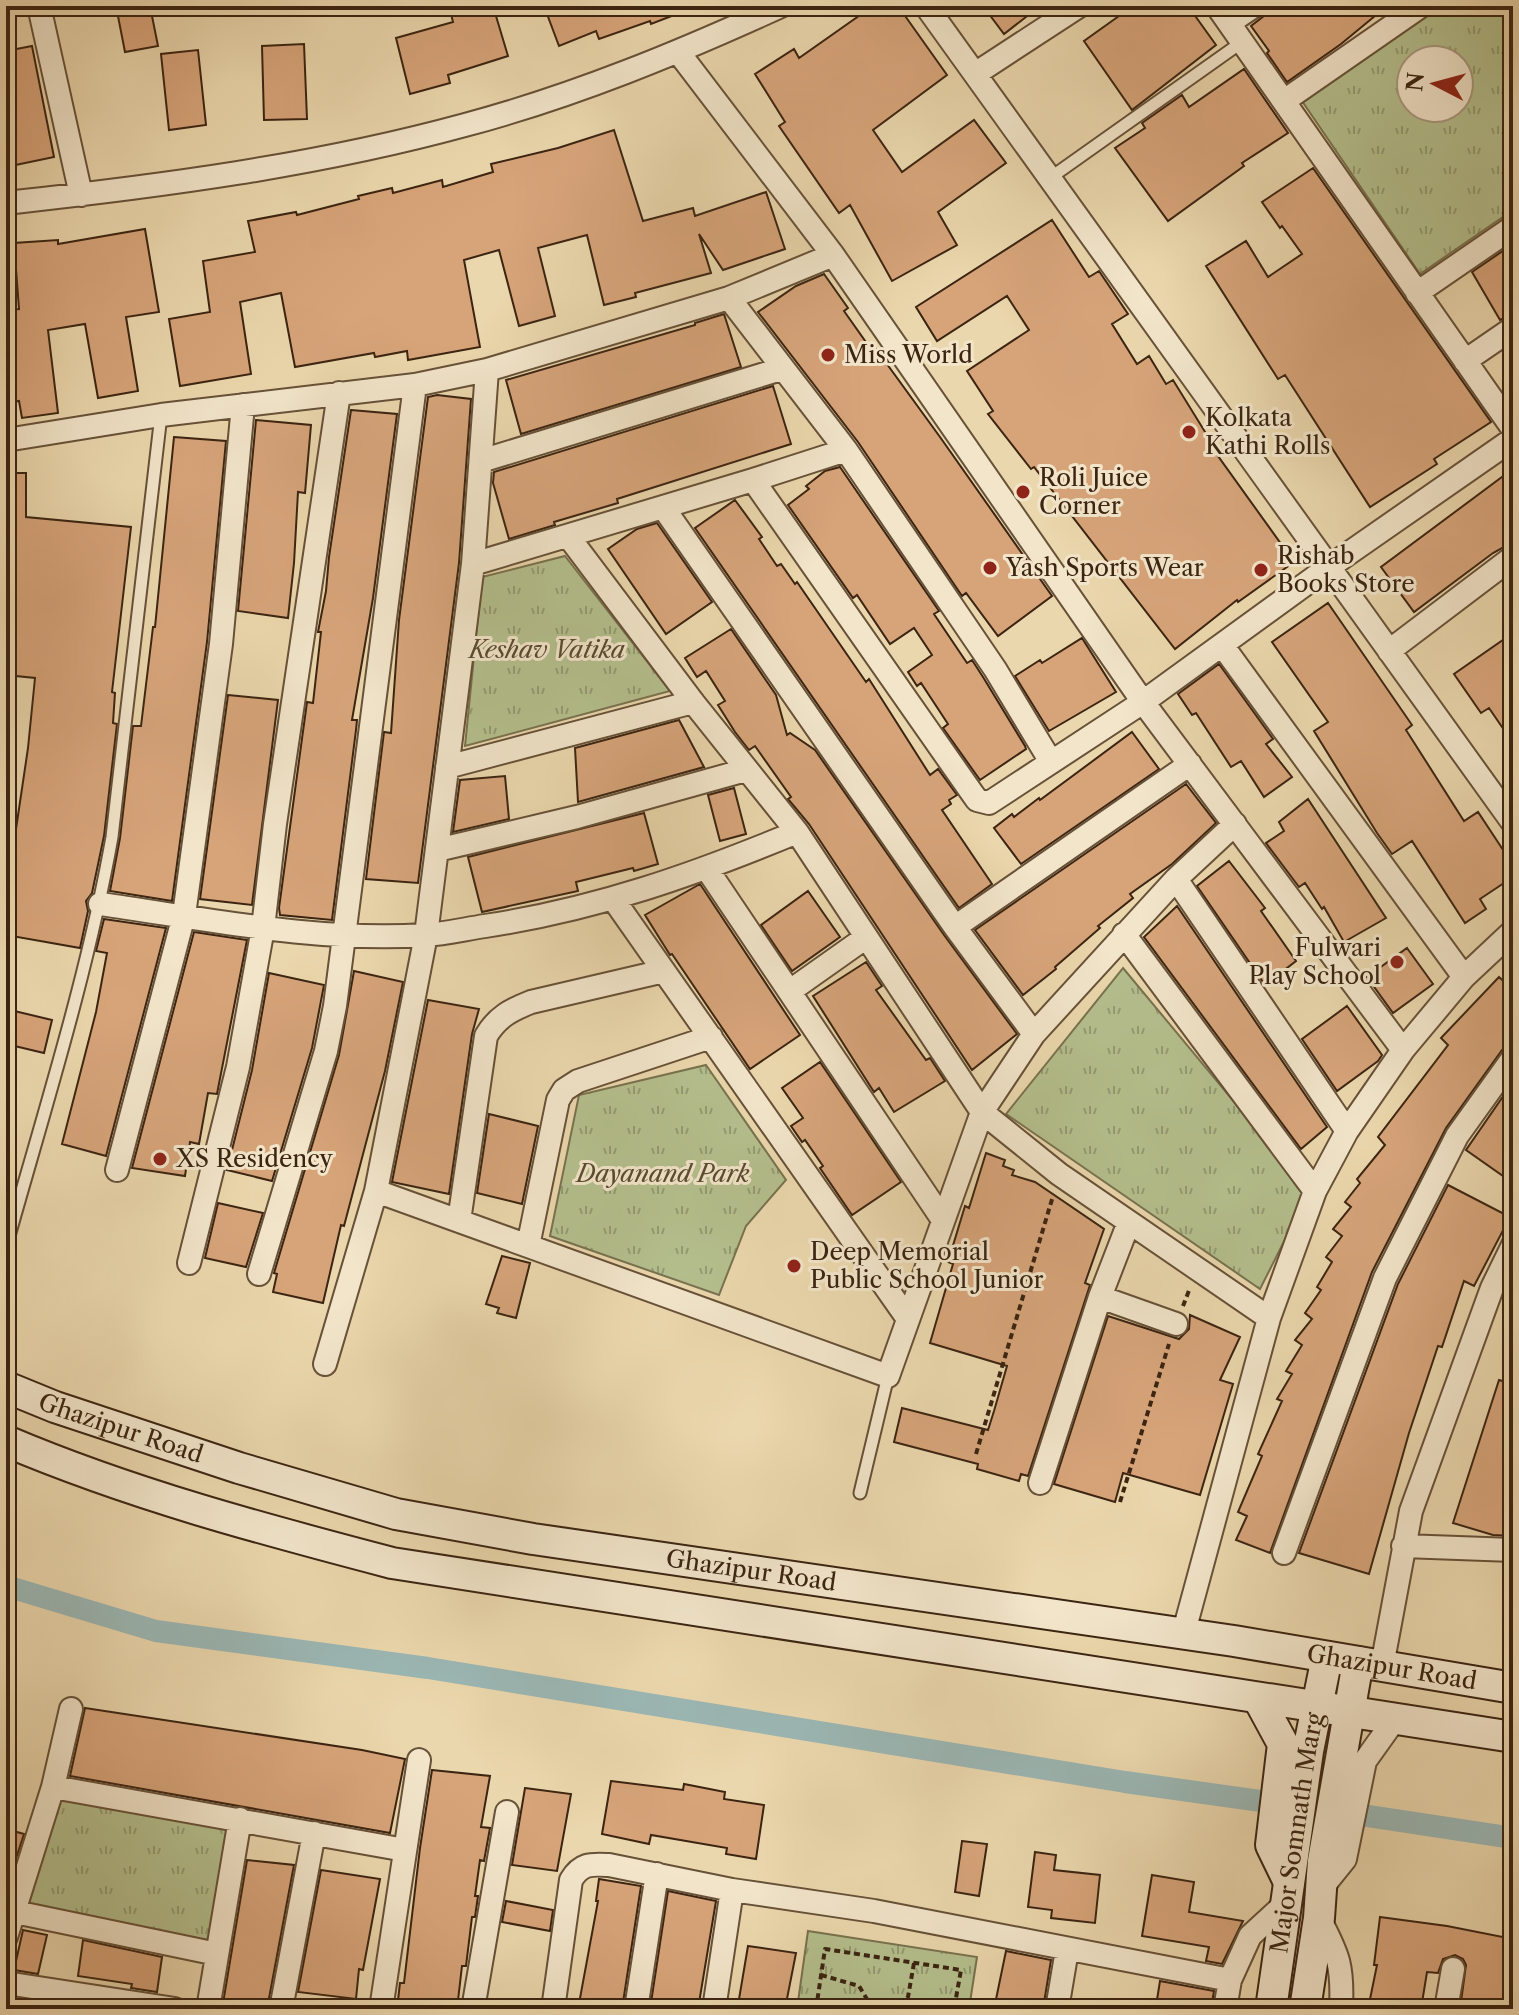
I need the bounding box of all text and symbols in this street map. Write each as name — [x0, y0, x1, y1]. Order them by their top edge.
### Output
north arrow — [1395, 44, 1475, 124]
text: N — [1401, 71, 1430, 93]
place label: Miss World — [844, 340, 973, 369]
marker: Miss World — [819, 346, 837, 364]
place label: Kolkata Kathi Rolls — [1205, 403, 1330, 460]
marker: Kolkata Kathi Rolls — [1180, 423, 1198, 441]
place label: Roli Juice Corner — [1039, 463, 1148, 520]
marker: Roli Juice Corner — [1014, 483, 1032, 501]
place label: Rishab Books Store — [1277, 541, 1415, 598]
place label: Yash Sports Wear — [1005, 553, 1204, 582]
marker: Yash Sports Wear — [981, 559, 999, 577]
marker: Rishab Books Store — [1252, 561, 1270, 579]
park label: Keshav Vatika — [467, 635, 625, 664]
place label: Fulwari Play School — [1248, 933, 1381, 990]
marker: Fulwari Play School — [1388, 953, 1406, 971]
place label: XS Residency — [175, 1144, 334, 1173]
marker: XS Residency — [151, 1150, 169, 1168]
park label: Dayanand Park — [574, 1159, 750, 1188]
place label: Deep Memorial Public School Junior — [810, 1237, 1044, 1294]
marker: Deep Memorial Public School Junior — [785, 1257, 803, 1275]
street label: Ghazipur Road — [34, 1387, 207, 1469]
street label: Ghazipur Road — [664, 1544, 839, 1597]
street label: Ghazipur Road — [1305, 1639, 1479, 1696]
street label: Major Somnath Marg — [1264, 1710, 1329, 1955]

